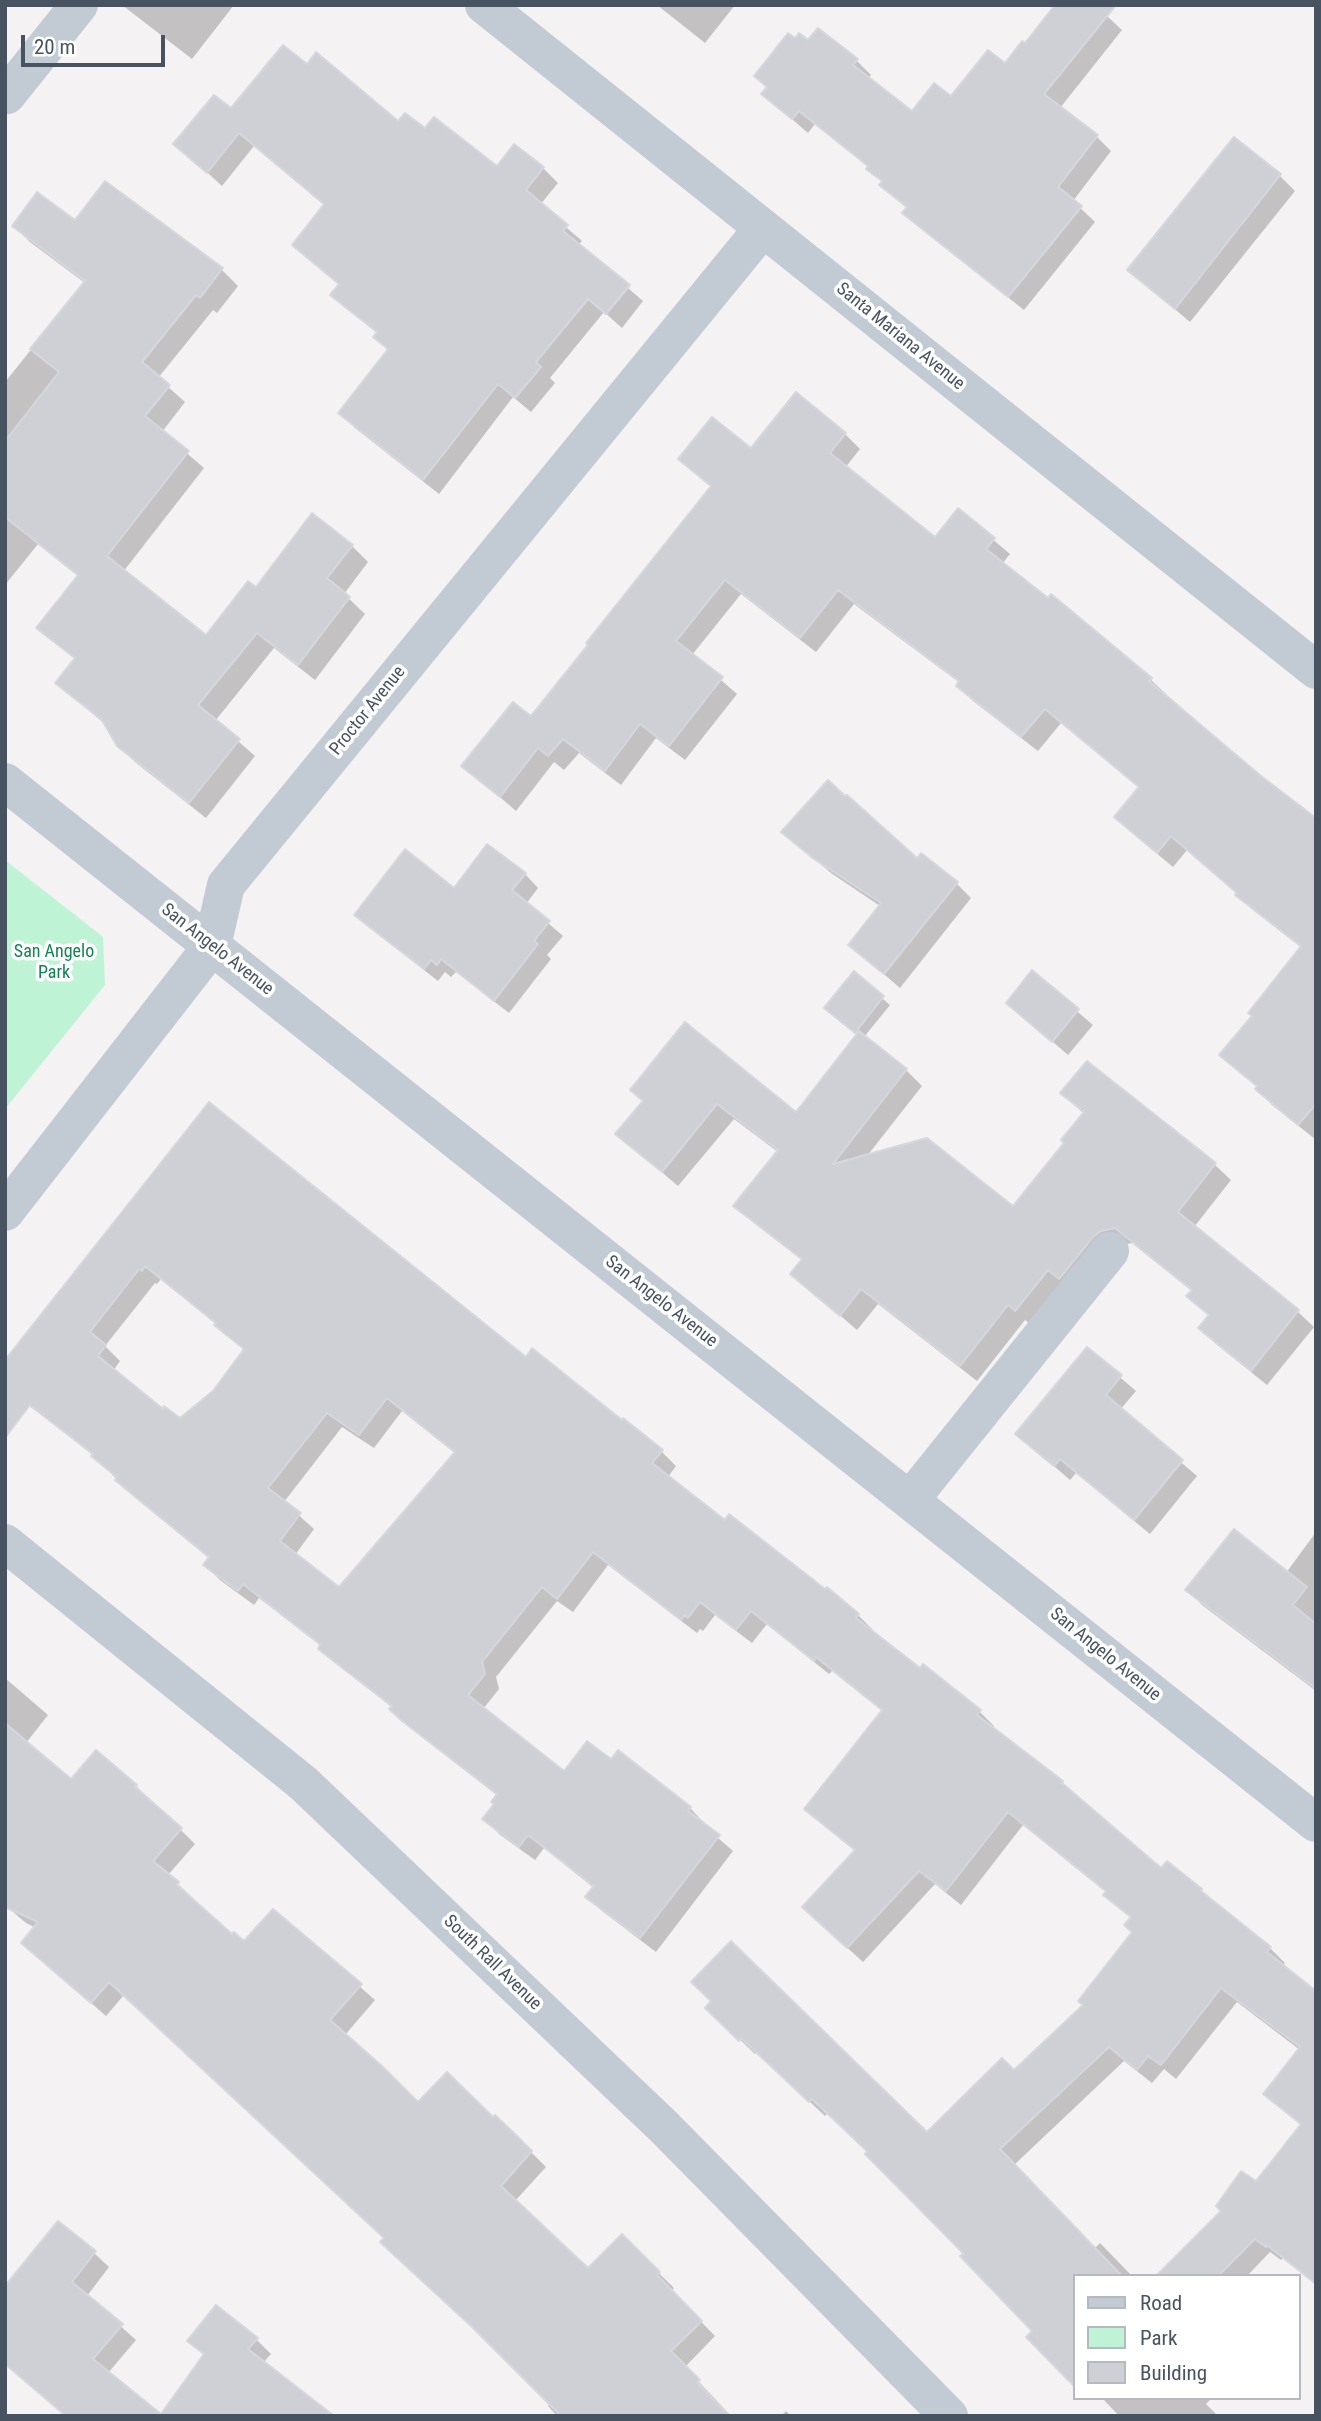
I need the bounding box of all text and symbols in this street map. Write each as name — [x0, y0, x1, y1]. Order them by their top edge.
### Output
scale bar — [24, 21, 168, 65]
text: 20 m — [34, 35, 75, 59]
street label: Santa Mariana Avenue — [832, 279, 968, 395]
street label: Proctor Avenue — [326, 662, 410, 760]
street label: San Angelo Avenue — [157, 900, 277, 1000]
park label: San Angelo Park — [14, 941, 94, 984]
street label: San Angelo Avenue — [601, 1252, 721, 1352]
street label: San Angelo Avenue — [1045, 1604, 1165, 1706]
street label: South Rall Avenue — [439, 1911, 545, 2015]
legend — [1072, 2274, 1300, 2400]
text: Road — [1140, 2291, 1182, 2315]
text: Park — [1140, 2326, 1177, 2350]
text: Building — [1140, 2361, 1207, 2385]

